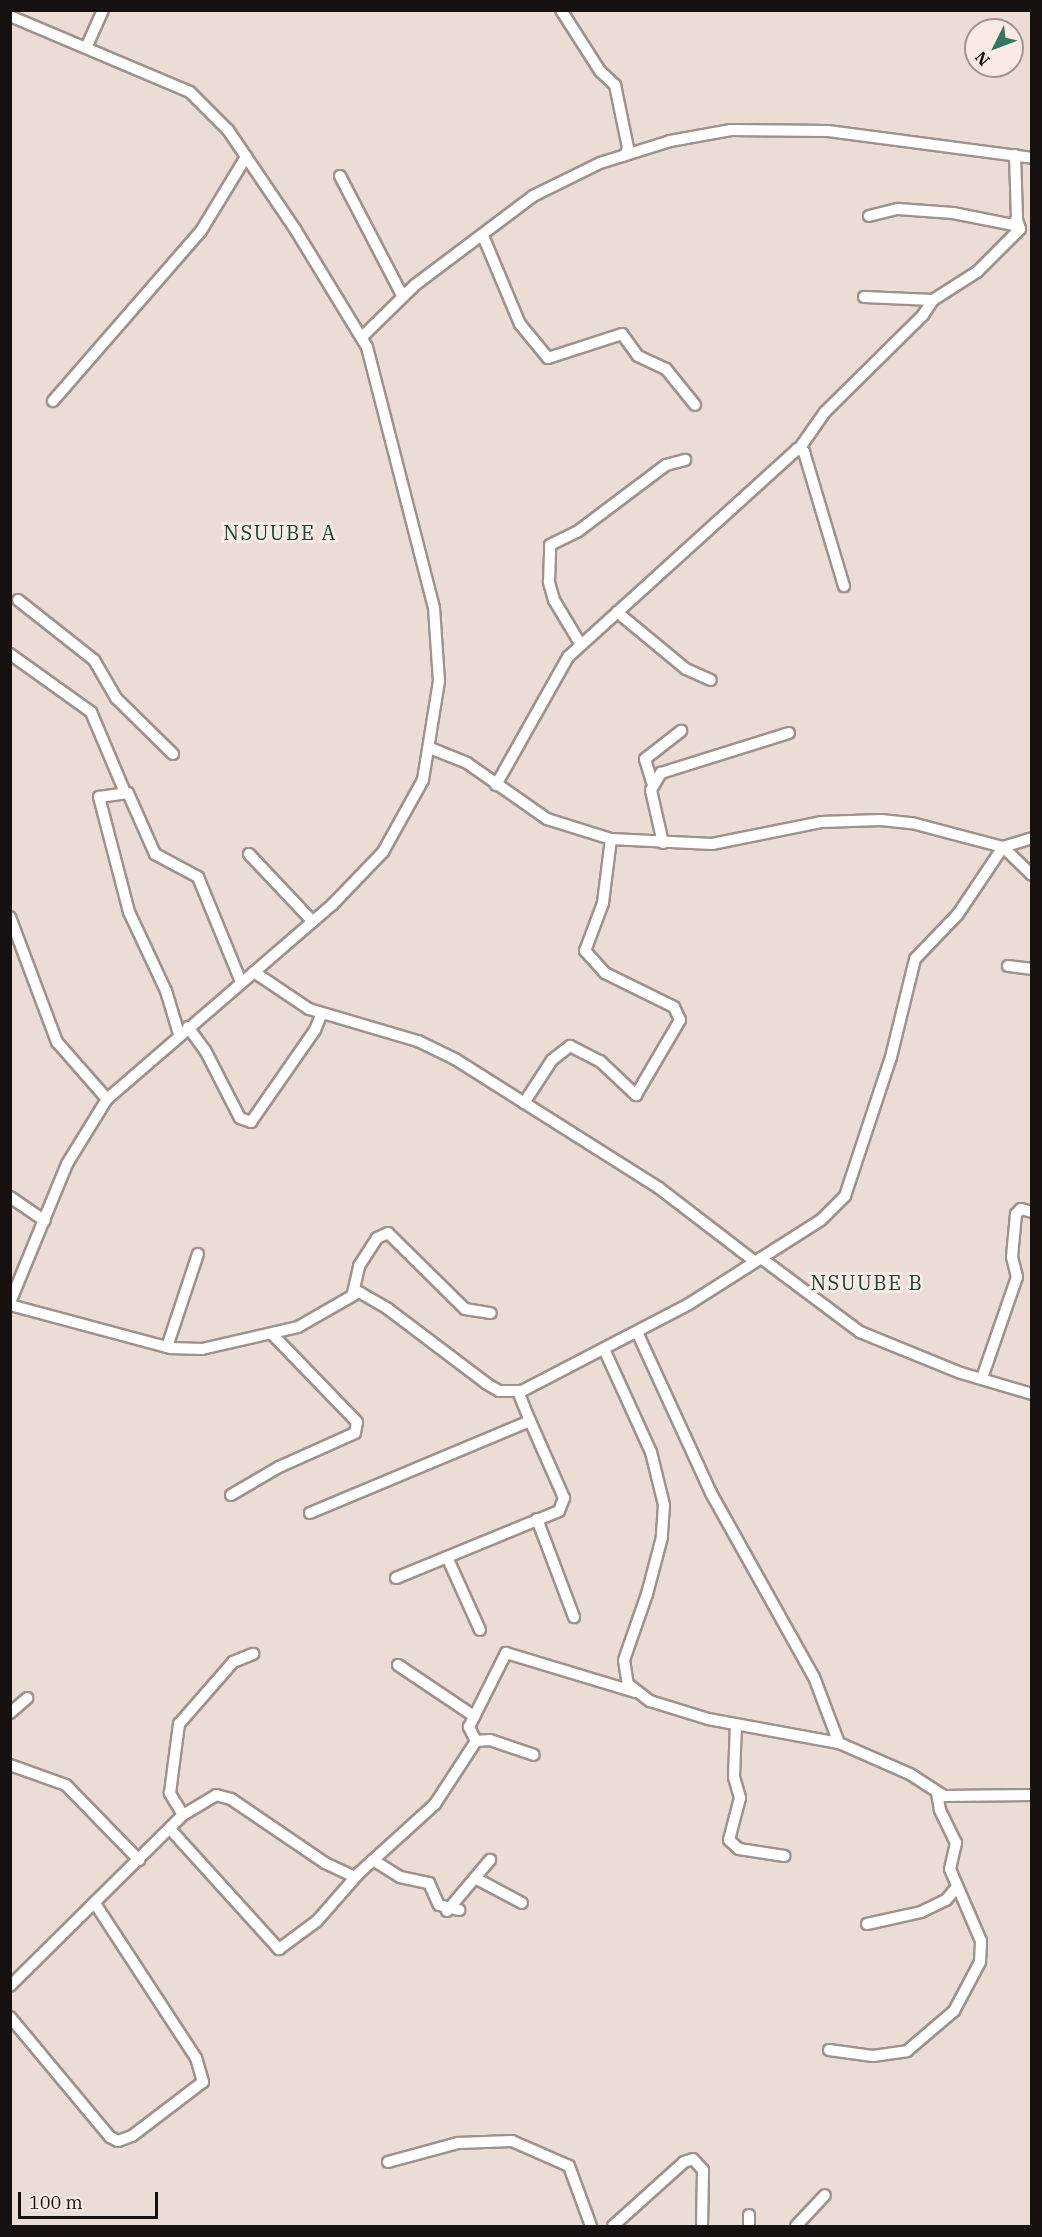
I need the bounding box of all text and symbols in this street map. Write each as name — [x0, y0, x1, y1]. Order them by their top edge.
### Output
north arrow — [964, 18, 1024, 78]
text: N — [970, 47, 994, 70]
district label: NSUUBE A — [223, 520, 337, 544]
district label: NSUUBE B — [811, 1270, 923, 1294]
scale bar — [21, 2180, 160, 2218]
text: 100 m — [29, 2191, 83, 2214]

